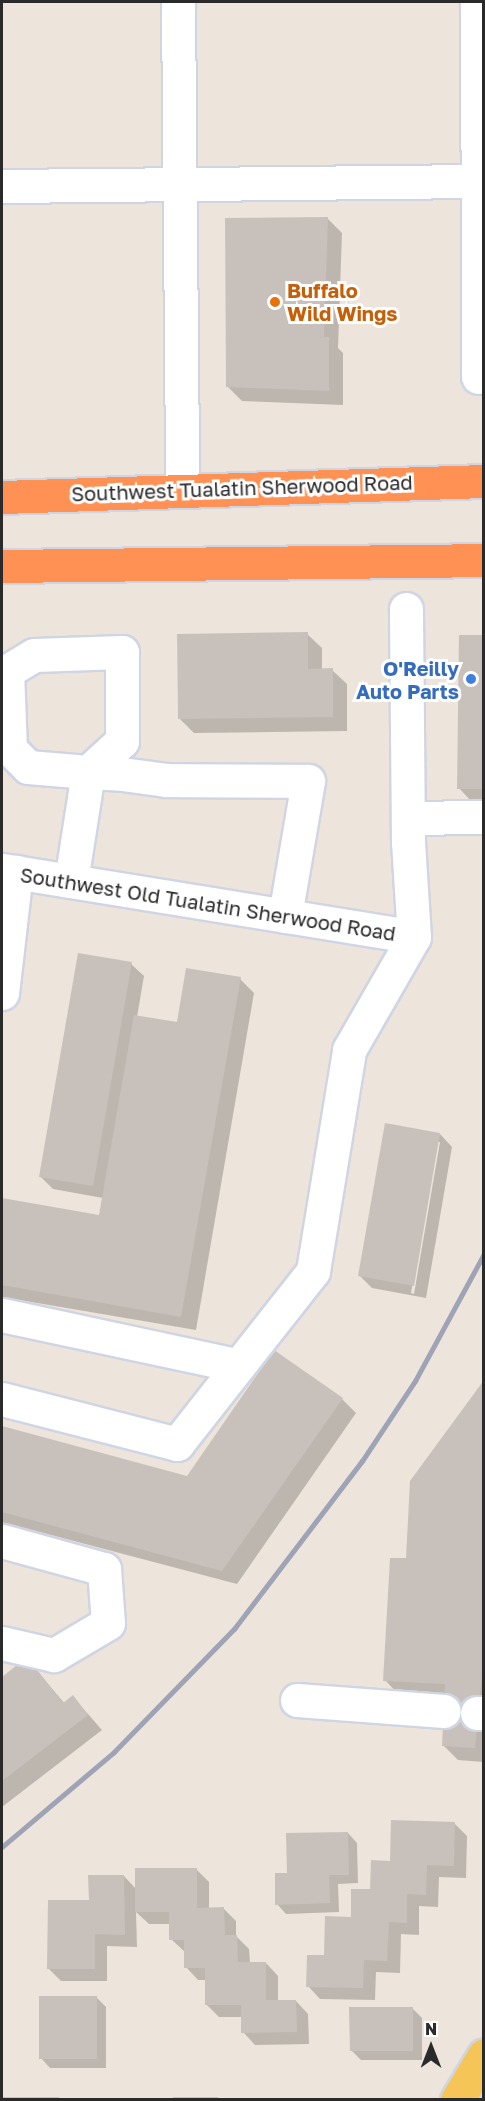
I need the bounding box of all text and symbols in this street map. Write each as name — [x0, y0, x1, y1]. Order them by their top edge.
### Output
place label: Buffalo Wild Wings — [287, 278, 397, 325]
marker: Buffalo Wild Wings — [268, 295, 282, 309]
street label: Southwest Tualatin Sherwood Road — [71, 470, 413, 506]
place label: O'Reilly Auto Parts — [356, 656, 459, 703]
marker: O'Reilly Auto Parts — [464, 672, 478, 686]
street label: Southwest Old Tualatin Sherwood Road — [19, 862, 397, 946]
north arrow — [401, 2017, 461, 2077]
text: N — [425, 2019, 437, 2039]

